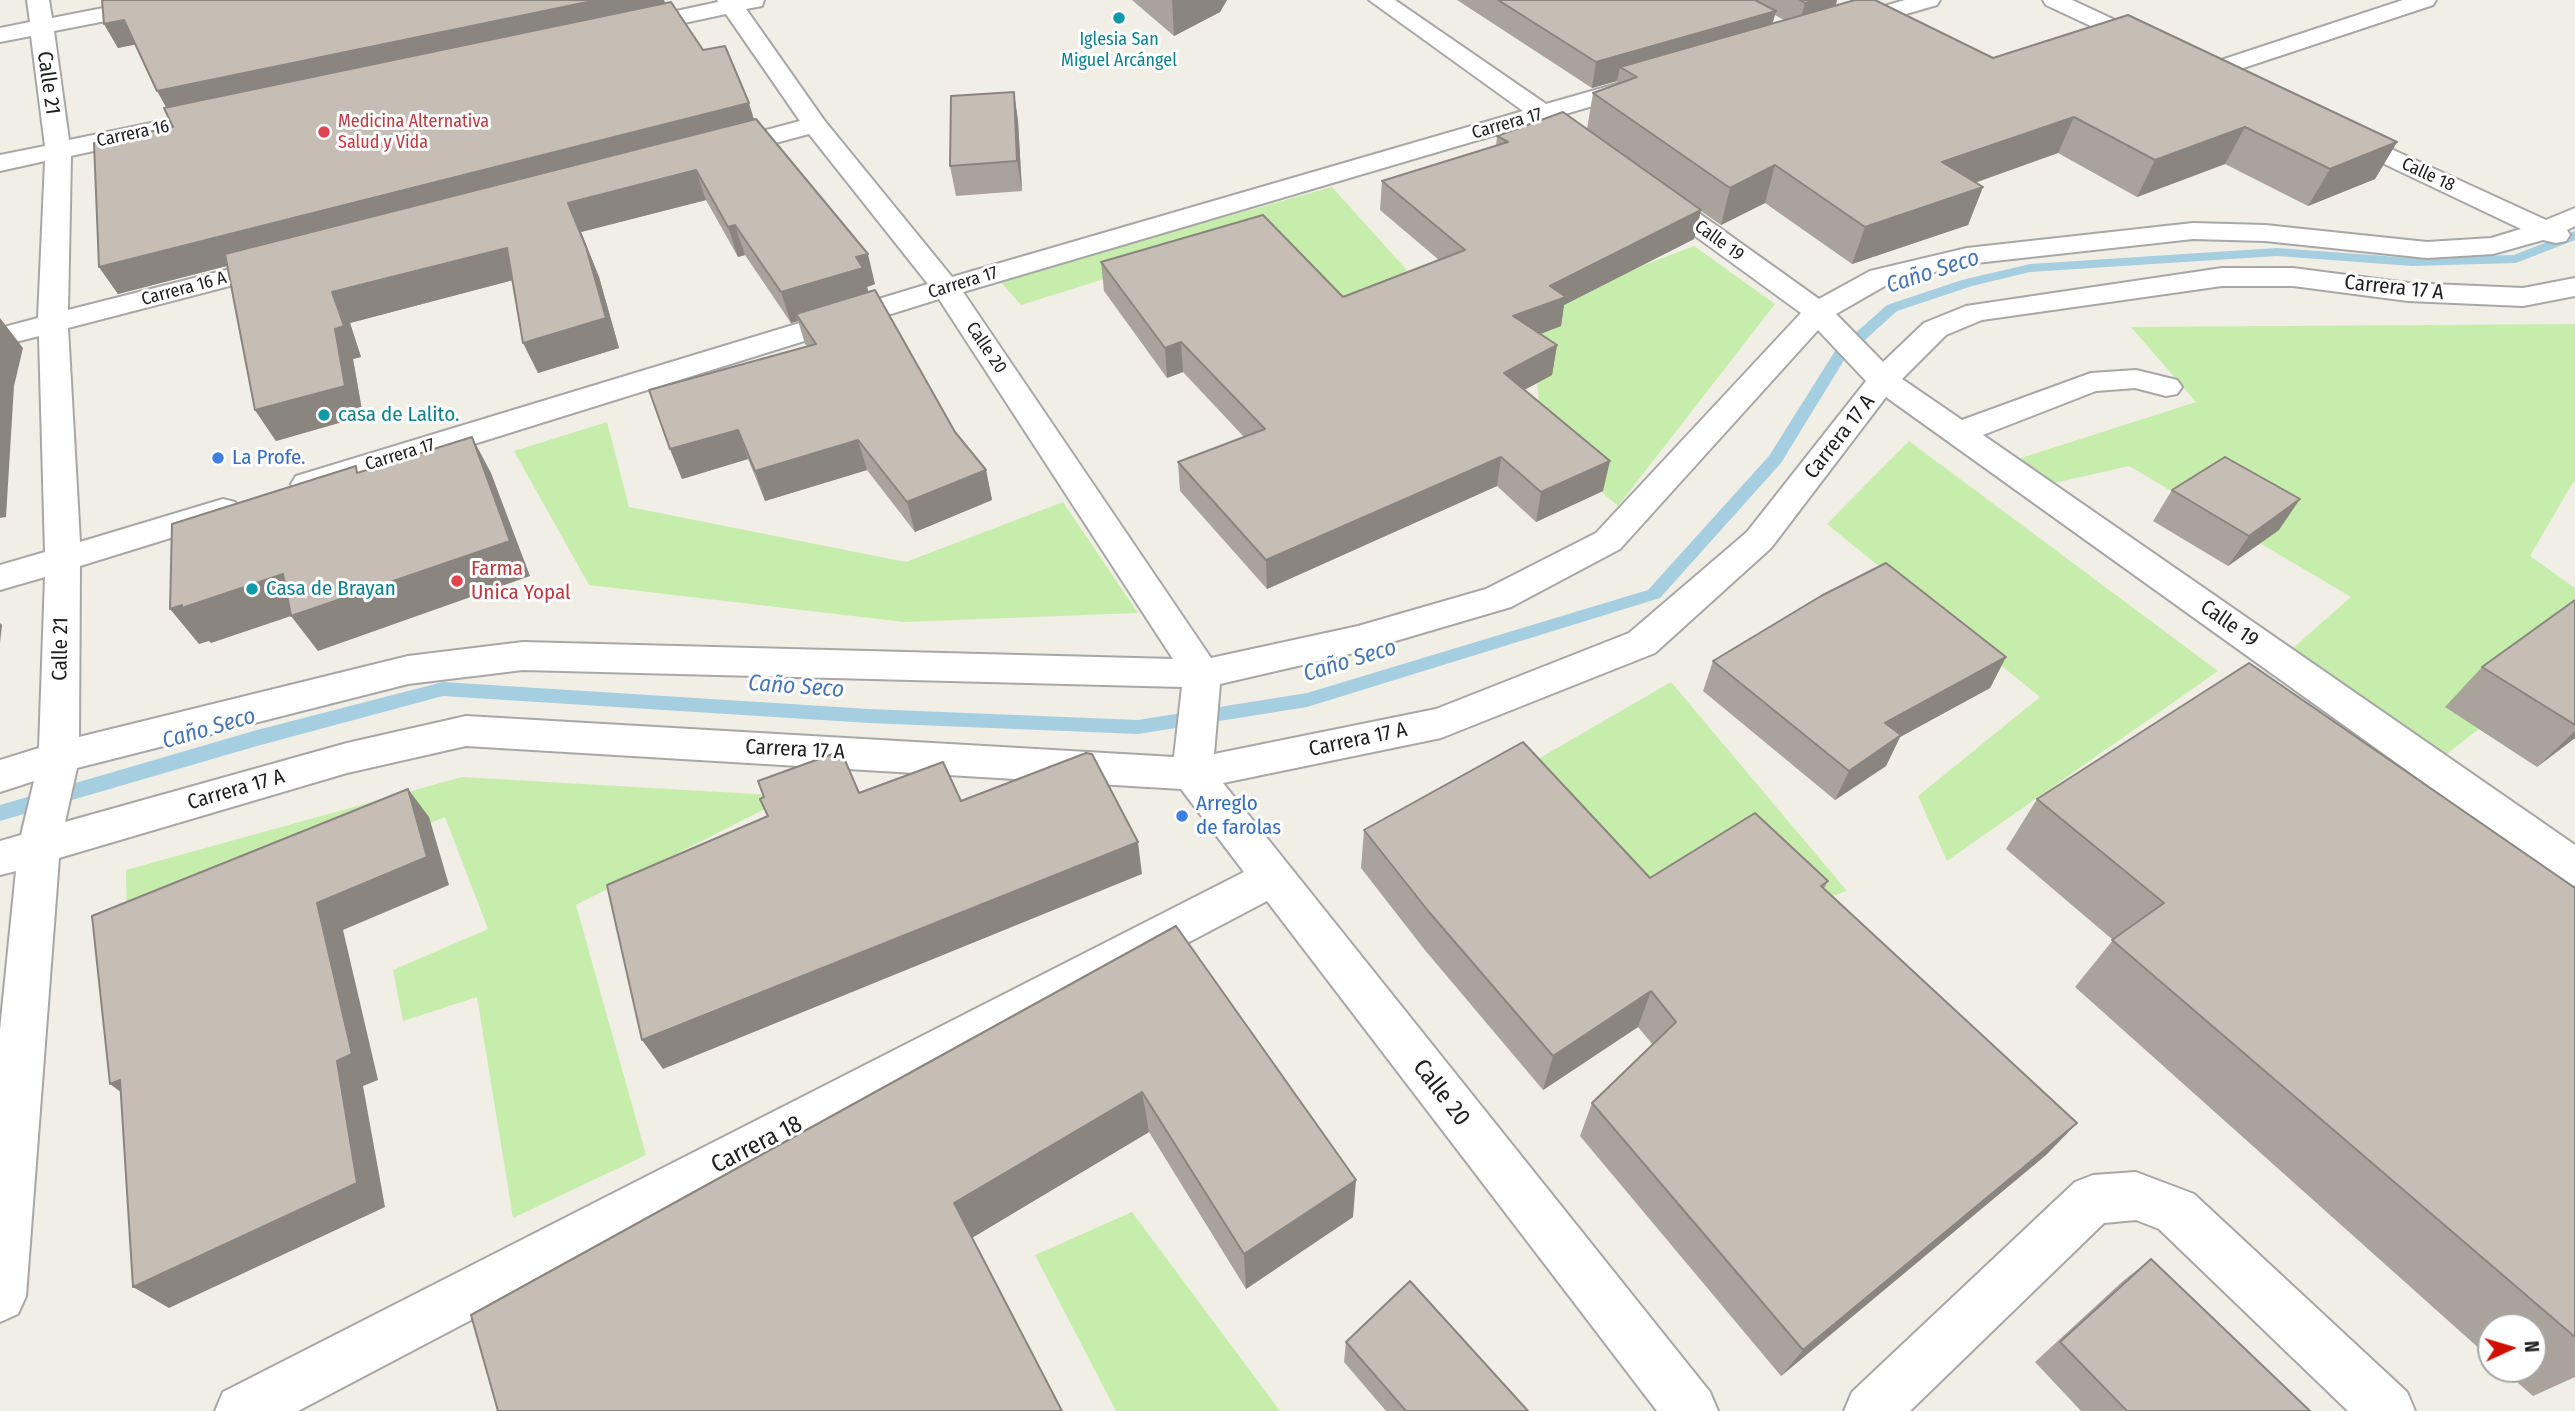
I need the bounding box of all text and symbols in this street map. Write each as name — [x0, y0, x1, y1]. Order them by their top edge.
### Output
marker: Iglesia San Miguel Arcángel — [1111, 10, 1127, 26]
place label: Iglesia San Miguel Arcángel — [1061, 29, 1177, 72]
street label: Calle 21 — [31, 50, 65, 116]
street label: Carrera 17 — [1470, 104, 1544, 144]
place label: Medicina Alternativa Salud y Vida — [338, 111, 489, 154]
street label: Carrera 16 — [95, 116, 171, 152]
marker: Medicina Alternativa Salud y Vida — [316, 124, 332, 140]
street label: Calle 18 — [2398, 153, 2458, 197]
street label: Calle 19 — [1690, 216, 1748, 266]
water label: Caño Seco — [1883, 244, 1983, 300]
street label: Carrera 17 — [926, 262, 1000, 304]
street label: Carrera 16 A — [139, 267, 229, 311]
street label: Carrera 17 A — [2343, 270, 2445, 306]
street label: Calle 20 — [961, 318, 1011, 378]
street label: Carrera 17 A — [1799, 390, 1881, 484]
place label: casa de Lalito. — [338, 402, 459, 428]
marker: casa de Lalito. — [316, 407, 332, 423]
street label: Carrera 17 — [363, 434, 437, 476]
place label: La Profe. — [232, 445, 306, 471]
marker: La Profe. — [210, 450, 226, 466]
place label: Farma Unica Yopal — [471, 556, 571, 606]
marker: Farma Unica Yopal — [449, 573, 465, 589]
place label: Casa de Brayan — [266, 576, 396, 602]
marker: Casa de Brayan — [244, 581, 260, 597]
street label: Calle 19 — [2195, 595, 2263, 653]
street label: Calle 21 — [48, 617, 74, 681]
water label: Caño Seco — [1300, 634, 1400, 688]
water label: Caño Seco — [747, 670, 845, 704]
water label: Caño Seco — [159, 703, 259, 755]
street label: Carrera 17 A — [1307, 717, 1409, 763]
street label: Carrera 17 A — [745, 735, 845, 765]
street label: Carrera 17 A — [185, 764, 287, 816]
place label: Arreglo de farolas — [1196, 791, 1281, 841]
marker: Arreglo de farolas — [1174, 808, 1190, 824]
street label: Calle 20 — [1406, 1054, 1476, 1132]
street label: Carrera 18 — [707, 1110, 807, 1180]
north arrow — [2477, 1313, 2547, 1383]
text: N — [2520, 1340, 2543, 1353]

